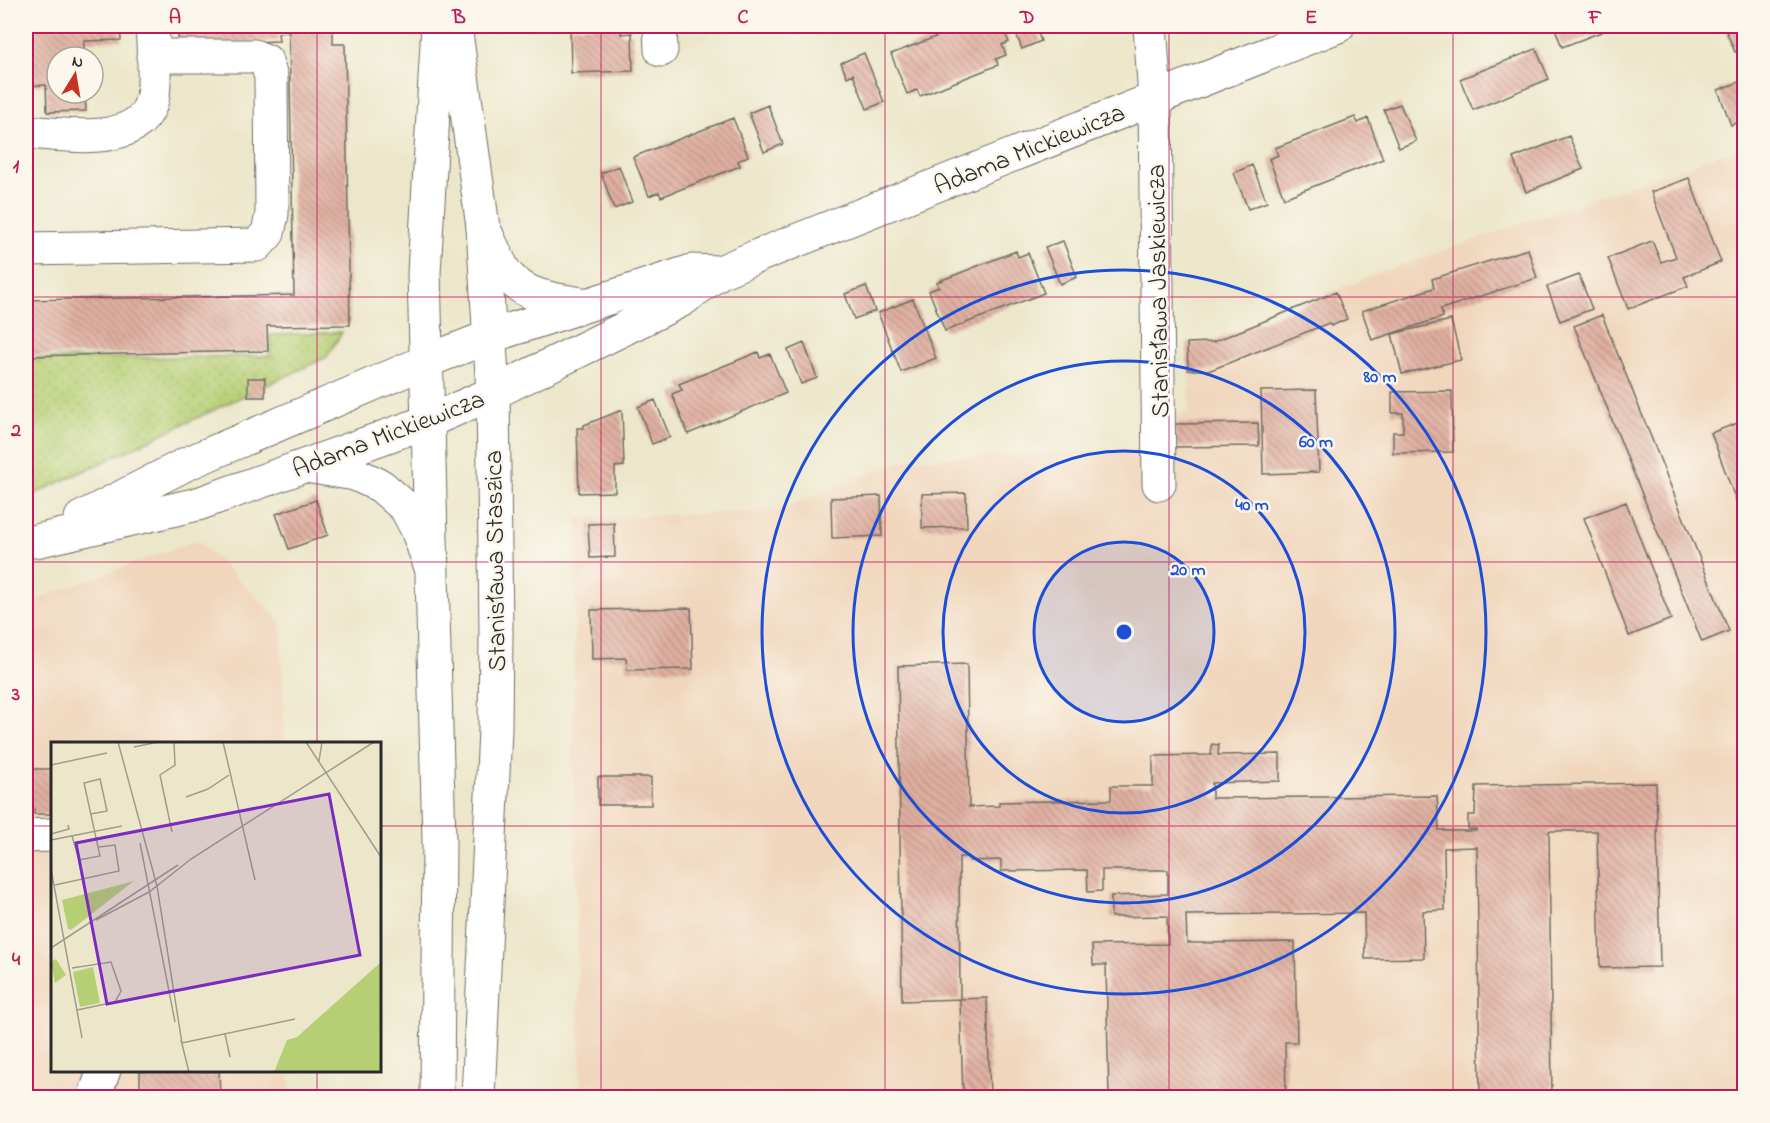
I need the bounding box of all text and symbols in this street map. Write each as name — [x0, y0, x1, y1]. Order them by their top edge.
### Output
text: A — [169, 4, 181, 33]
text: B — [451, 4, 466, 33]
text: C — [738, 4, 749, 33]
text: D — [1019, 4, 1034, 33]
text: E — [1305, 4, 1317, 33]
text: F — [1588, 4, 1602, 33]
north arrow — [45, 45, 105, 105]
text: N — [70, 49, 85, 75]
street label: Adama Mickiewicza — [929, 95, 1132, 206]
text: 1 — [13, 153, 20, 182]
street label: Stanisława Jaskiewicza — [1139, 164, 1181, 418]
text: 80 m — [1363, 365, 1397, 391]
street label: Adama Mickiewicza — [287, 382, 491, 490]
text: 2 — [10, 417, 21, 446]
text: 60 m — [1299, 430, 1333, 456]
street label: Stanisława Staszica — [476, 450, 518, 672]
text: 40 m — [1235, 493, 1269, 519]
text: 20 m — [1169, 558, 1206, 584]
centre of rings — [1114, 622, 1134, 642]
text: 3 — [11, 681, 20, 710]
inset map — [51, 742, 381, 1072]
text: 4 — [12, 946, 21, 975]

